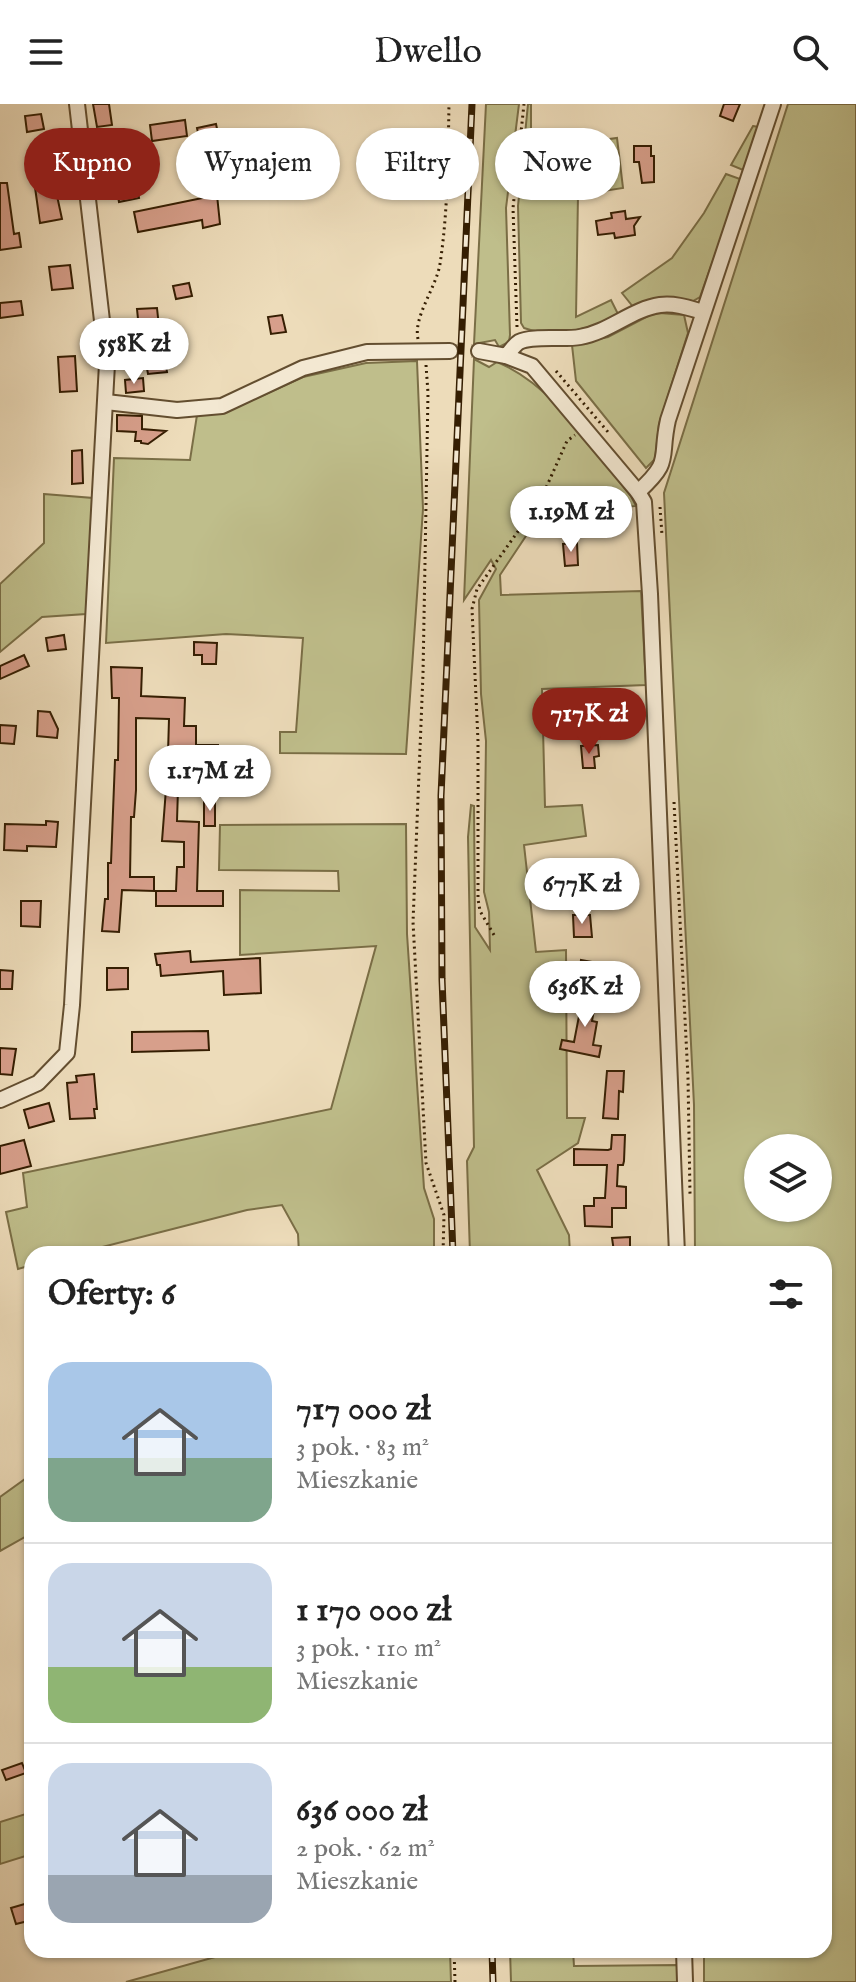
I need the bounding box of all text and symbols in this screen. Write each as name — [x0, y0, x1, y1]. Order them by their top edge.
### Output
text: Dwello — [374, 29, 482, 75]
icon: menu — [24, 30, 68, 74]
icon: search — [788, 30, 832, 74]
chip: Kupno — [24, 128, 160, 200]
chip: Wynajem — [176, 128, 340, 200]
chip: Filtry — [356, 128, 479, 200]
chip: Nowe — [495, 128, 620, 200]
pin: 558K zł — [60, 318, 208, 386]
text: 558K zł — [98, 327, 170, 360]
pin: 1.19M zł — [488, 486, 654, 554]
text: 1.19M zł — [528, 495, 614, 528]
pin: 717K zł — [515, 688, 663, 756]
text: 717K zł — [550, 697, 628, 730]
pin: 1.17M zł — [127, 745, 293, 813]
text: 1.17M zł — [167, 754, 253, 787]
pin: 677K zł — [508, 858, 656, 926]
text: 677K zł — [543, 867, 621, 900]
pin: 636K zł — [511, 961, 659, 1029]
text: 636K zł — [547, 970, 623, 1003]
map controls — [744, 1134, 832, 1222]
button: layers — [744, 1134, 832, 1222]
icon: filters — [764, 1272, 808, 1316]
text: Oferty: 6 — [48, 1273, 175, 1316]
text: 717 000 zł — [296, 1388, 430, 1431]
icon: home — [112, 1394, 208, 1490]
text: 3 pok. · 83 m² — [296, 1431, 429, 1464]
text: Mieszkanie — [296, 1464, 418, 1497]
text: 1 170 000 zł — [296, 1589, 451, 1632]
icon: home — [112, 1595, 208, 1691]
text: 3 pok. · 110 m² — [296, 1632, 441, 1665]
text: Mieszkanie — [296, 1665, 418, 1698]
text: 636 000 zł — [296, 1789, 427, 1832]
icon: home — [112, 1795, 208, 1891]
text: 2 pok. · 62 m² — [296, 1832, 435, 1865]
text: Mieszkanie — [296, 1865, 418, 1898]

